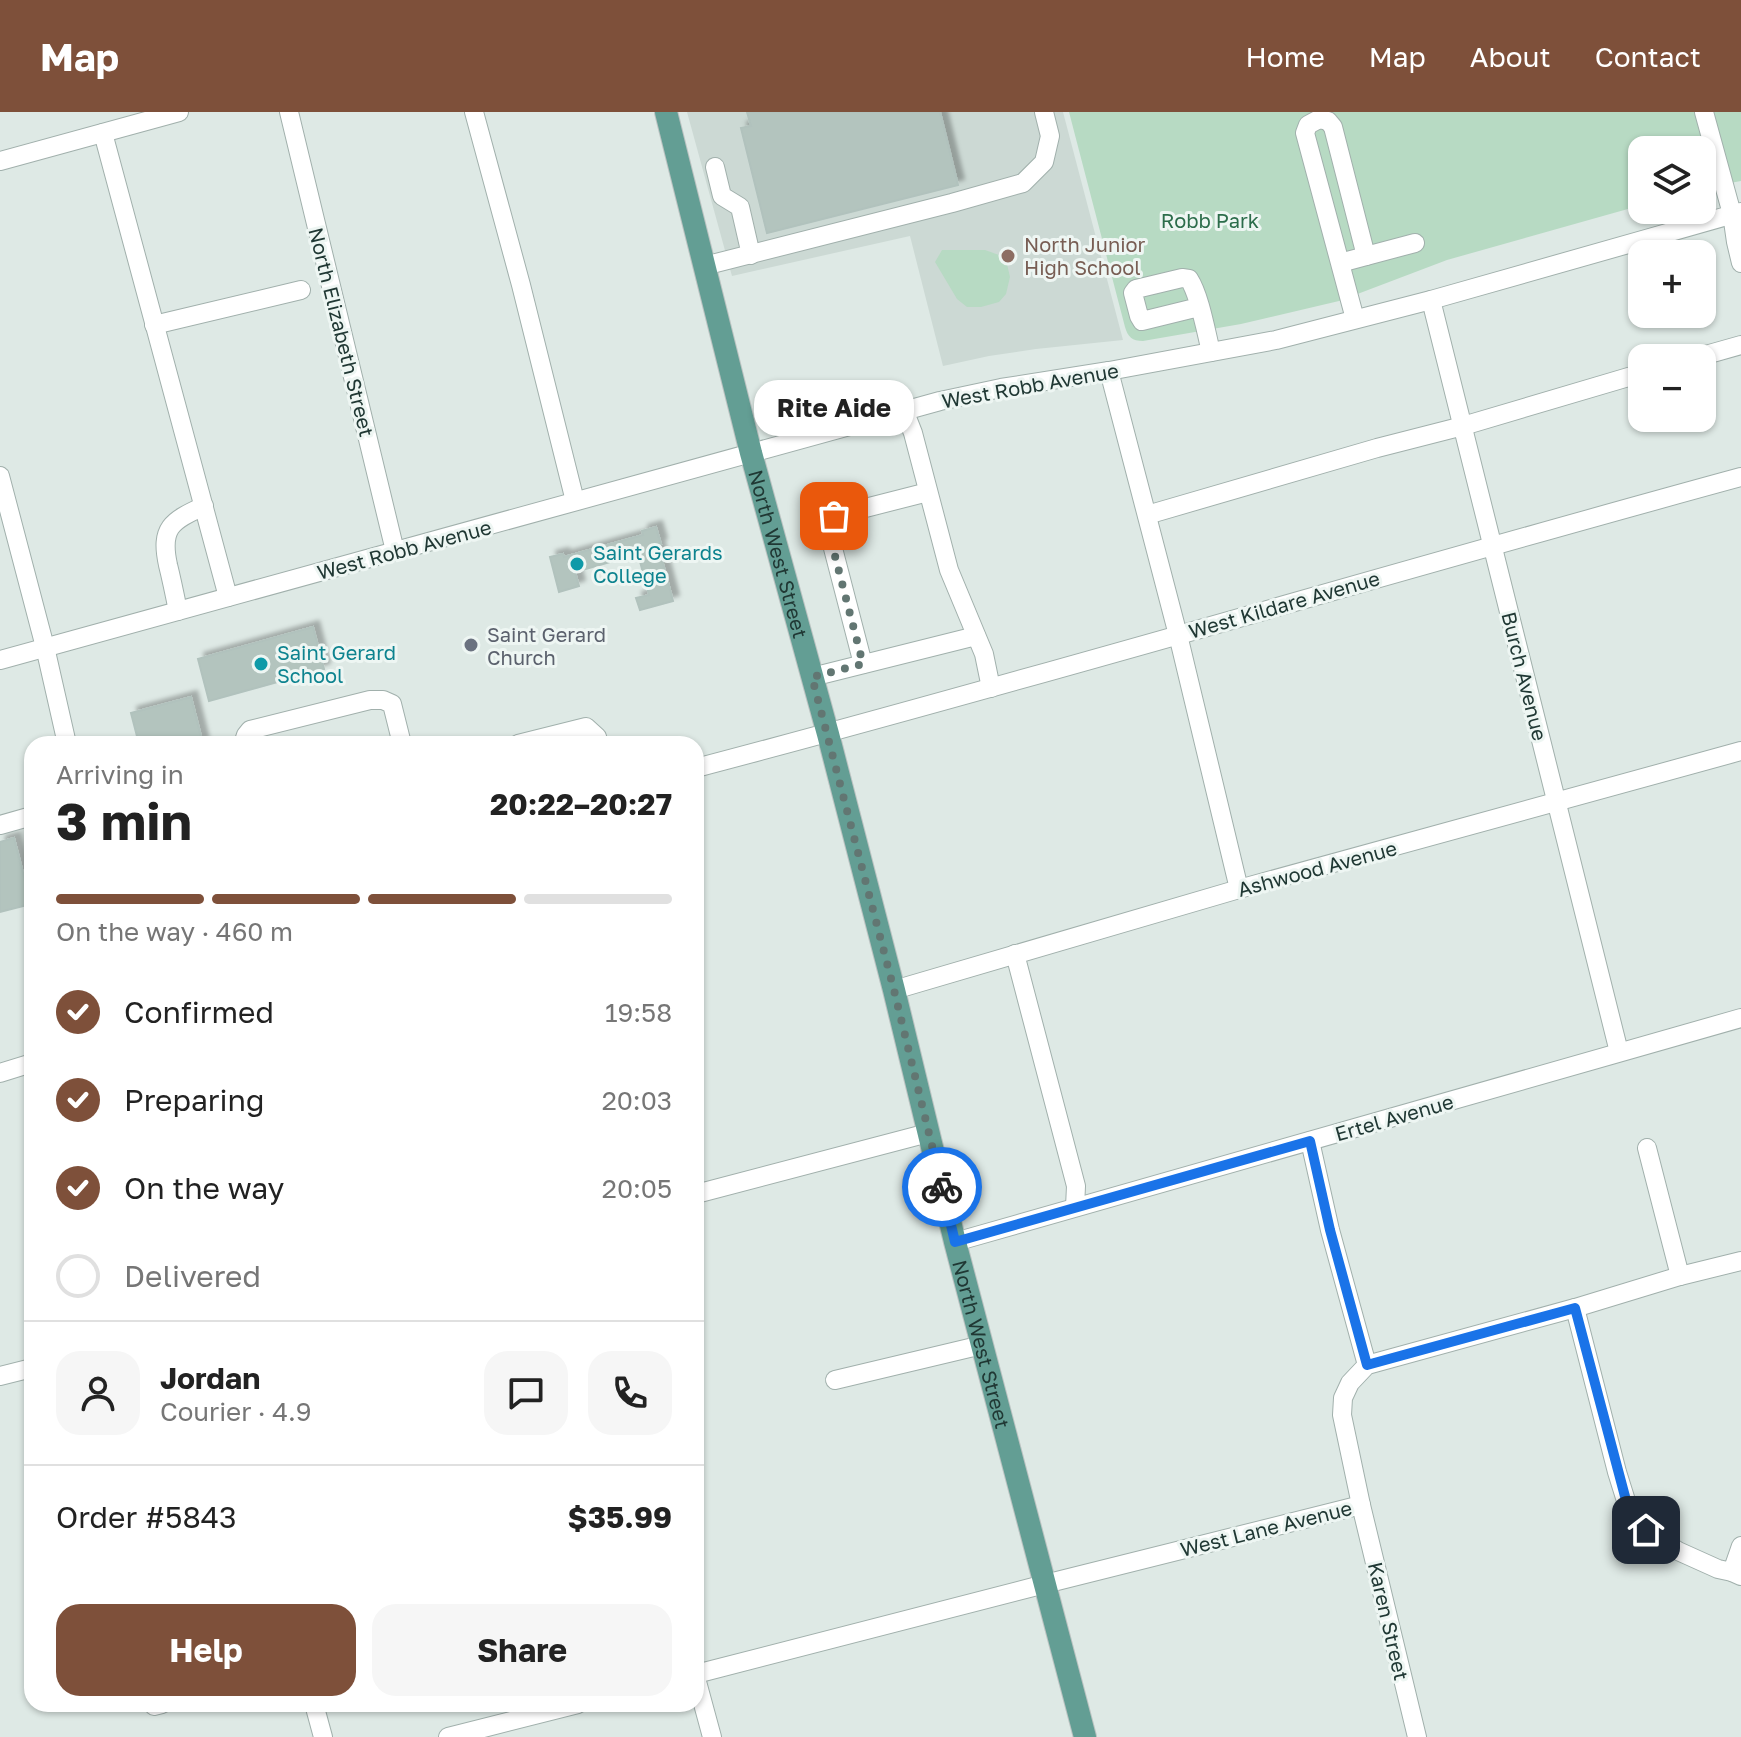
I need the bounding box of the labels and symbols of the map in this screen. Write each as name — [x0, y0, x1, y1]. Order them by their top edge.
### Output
park label: Robb Park — [1161, 208, 1259, 232]
street label: North Elizabeth Street — [304, 225, 380, 439]
place label: North Junior High School — [1024, 232, 1146, 279]
marker: North Junior High School — [999, 247, 1017, 265]
street label: West Robb Avenue — [940, 358, 1120, 412]
callout: Rite Aide — [754, 380, 914, 436]
street label: North West Street — [744, 467, 813, 641]
pin — [800, 482, 868, 550]
street label: West Robb Avenue — [314, 514, 494, 584]
place label: Saint Gerards College — [593, 540, 723, 587]
marker: Saint Gerards College — [568, 555, 586, 573]
street label: West Kildare Avenue — [1186, 565, 1382, 643]
street label: Burch Avenue — [1497, 609, 1553, 743]
place label: Saint Gerard Church — [487, 622, 606, 669]
marker: Saint Gerard Church — [462, 636, 480, 654]
place label: Saint Gerard School — [277, 640, 396, 687]
marker: Saint Gerard School — [252, 655, 270, 673]
street label: Ashwood Avenue — [1235, 835, 1399, 901]
street label: Ertel Avenue — [1332, 1089, 1456, 1145]
courier — [902, 1147, 982, 1227]
street label: North West Street — [948, 1257, 1015, 1431]
street label: West Lane Avenue — [1178, 1495, 1354, 1561]
pin — [1612, 1496, 1680, 1564]
street label: Karen Street — [1364, 1560, 1414, 1682]

